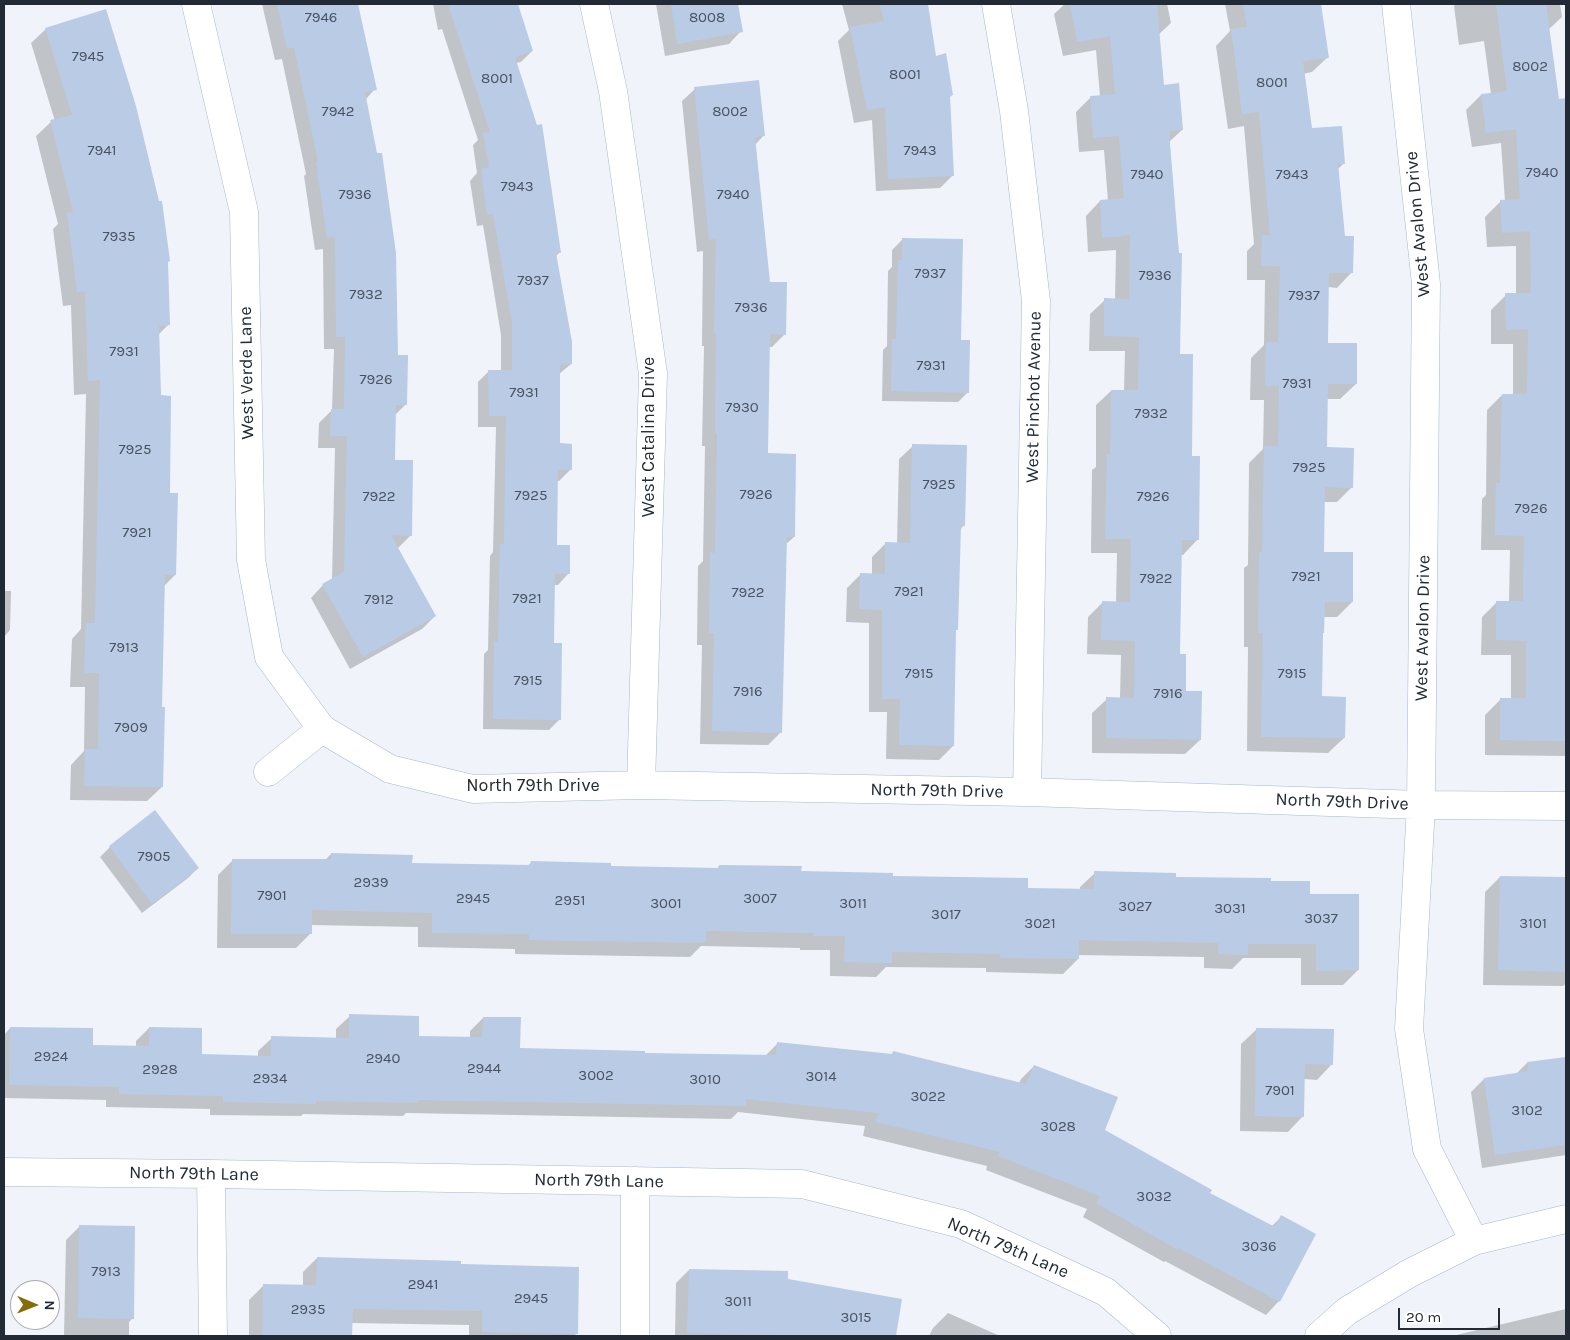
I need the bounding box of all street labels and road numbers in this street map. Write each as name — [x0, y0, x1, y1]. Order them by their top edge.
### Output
street label: West Avalon Drive — [1401, 150, 1435, 298]
street label: West Verde Lane — [235, 306, 259, 440]
street label: West Pinchot Avenue — [1022, 311, 1046, 483]
street label: West Catalina Drive — [638, 357, 660, 517]
street label: West Avalon Drive — [1411, 555, 1435, 701]
street label: North 79th Drive — [466, 775, 600, 797]
street label: North 79th Drive — [870, 779, 1004, 803]
street label: North 79th Drive — [1275, 789, 1409, 815]
street label: North 79th Lane — [129, 1162, 259, 1186]
street label: North 79th Lane — [534, 1169, 664, 1193]
street label: North 79th Lane — [944, 1213, 1072, 1283]

